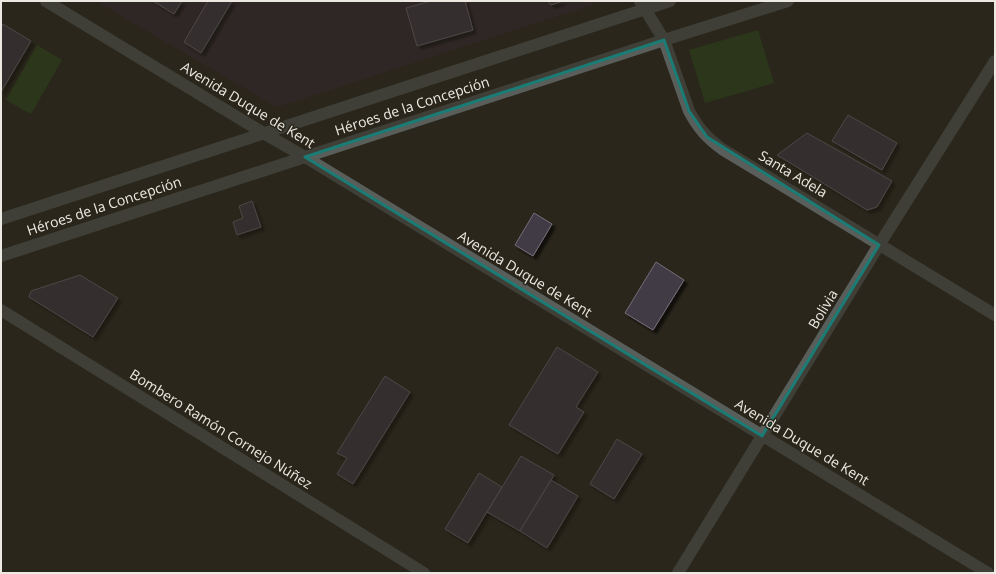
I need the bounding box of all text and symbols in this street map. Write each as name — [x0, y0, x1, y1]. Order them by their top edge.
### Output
street label: Avenida Duque de Kent — [178, 57, 319, 152]
street label: Héroes de la Concepción — [332, 72, 492, 140]
street label: Santa Adela — [755, 146, 831, 202]
street label: Héroes de la Concepción — [24, 172, 184, 240]
street label: Avenida Duque de Kent — [455, 226, 596, 321]
street label: Bolivia — [803, 285, 842, 332]
street label: Bombero Ramón Cornejo Núñez — [126, 364, 316, 493]
street label: Avenida Duque de Kent — [732, 394, 873, 489]

